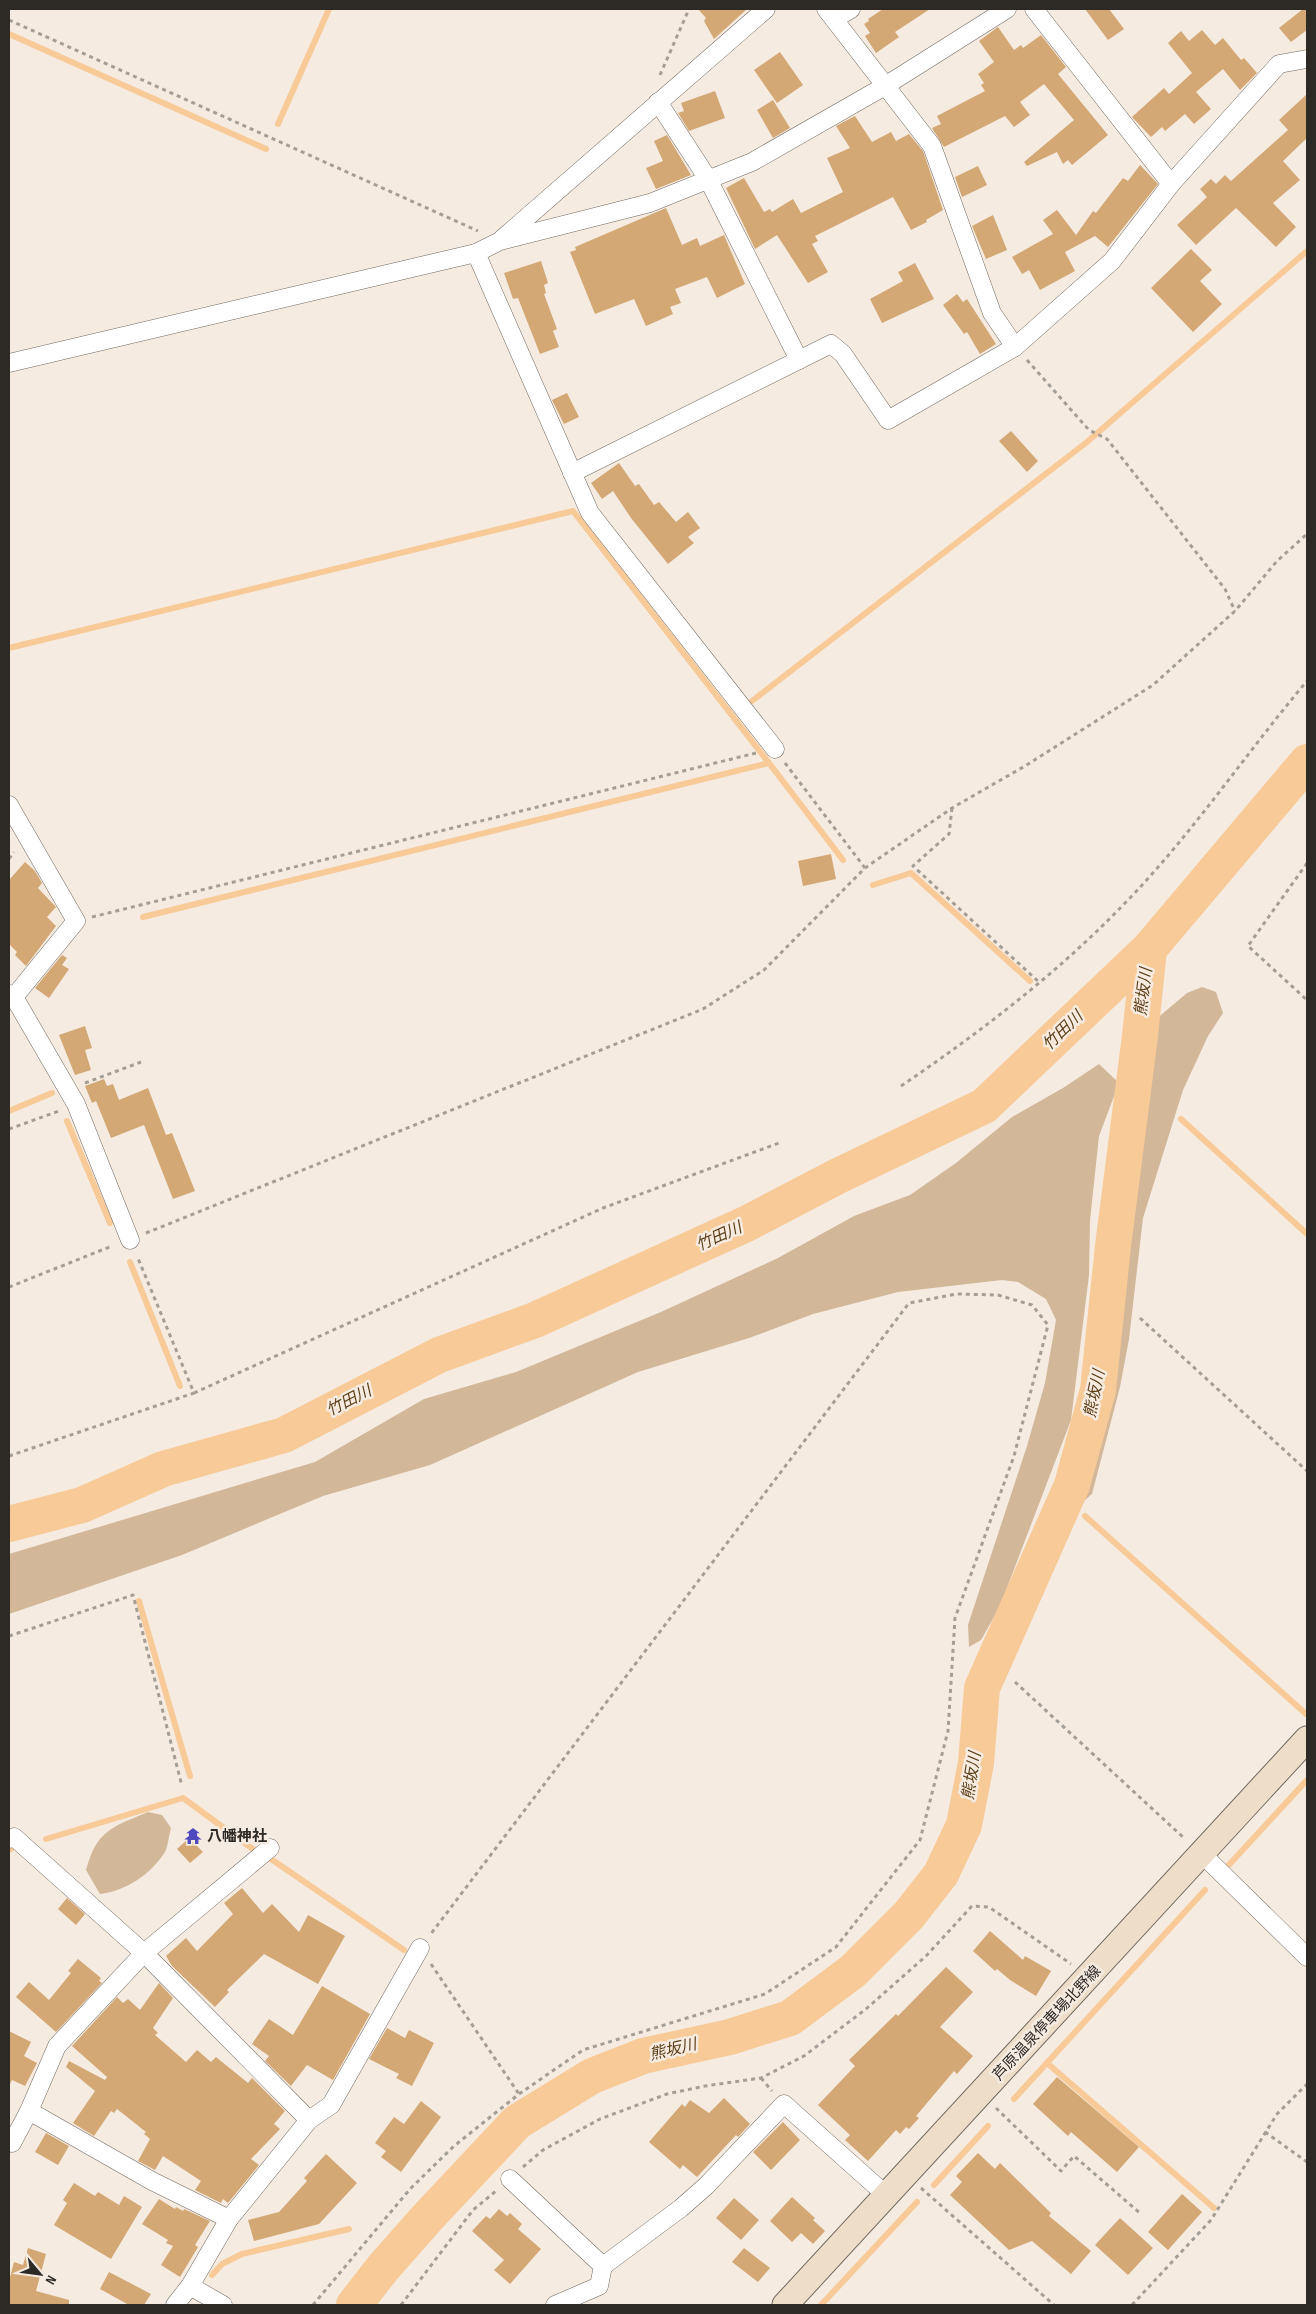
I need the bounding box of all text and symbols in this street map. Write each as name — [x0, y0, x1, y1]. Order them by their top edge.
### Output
water label: 熊坂川 — [1132, 965, 1157, 1017]
water label: 竹田川 — [1039, 1006, 1088, 1055]
water label: 竹田川 — [693, 1218, 747, 1255]
water label: 熊坂川 — [1081, 1367, 1110, 1419]
water label: 竹田川 — [323, 1381, 376, 1420]
water label: 熊坂川 — [959, 1749, 985, 1801]
temple icon: 八幡神社 — [183, 1826, 203, 1846]
place label: 八幡神社 — [207, 1827, 267, 1846]
street label: 芦原温泉停車場北野線 — [989, 1962, 1105, 2084]
water label: 熊坂川 — [647, 2035, 700, 2065]
north arrow — [15, 2249, 65, 2299]
text: N — [42, 2273, 60, 2287]

